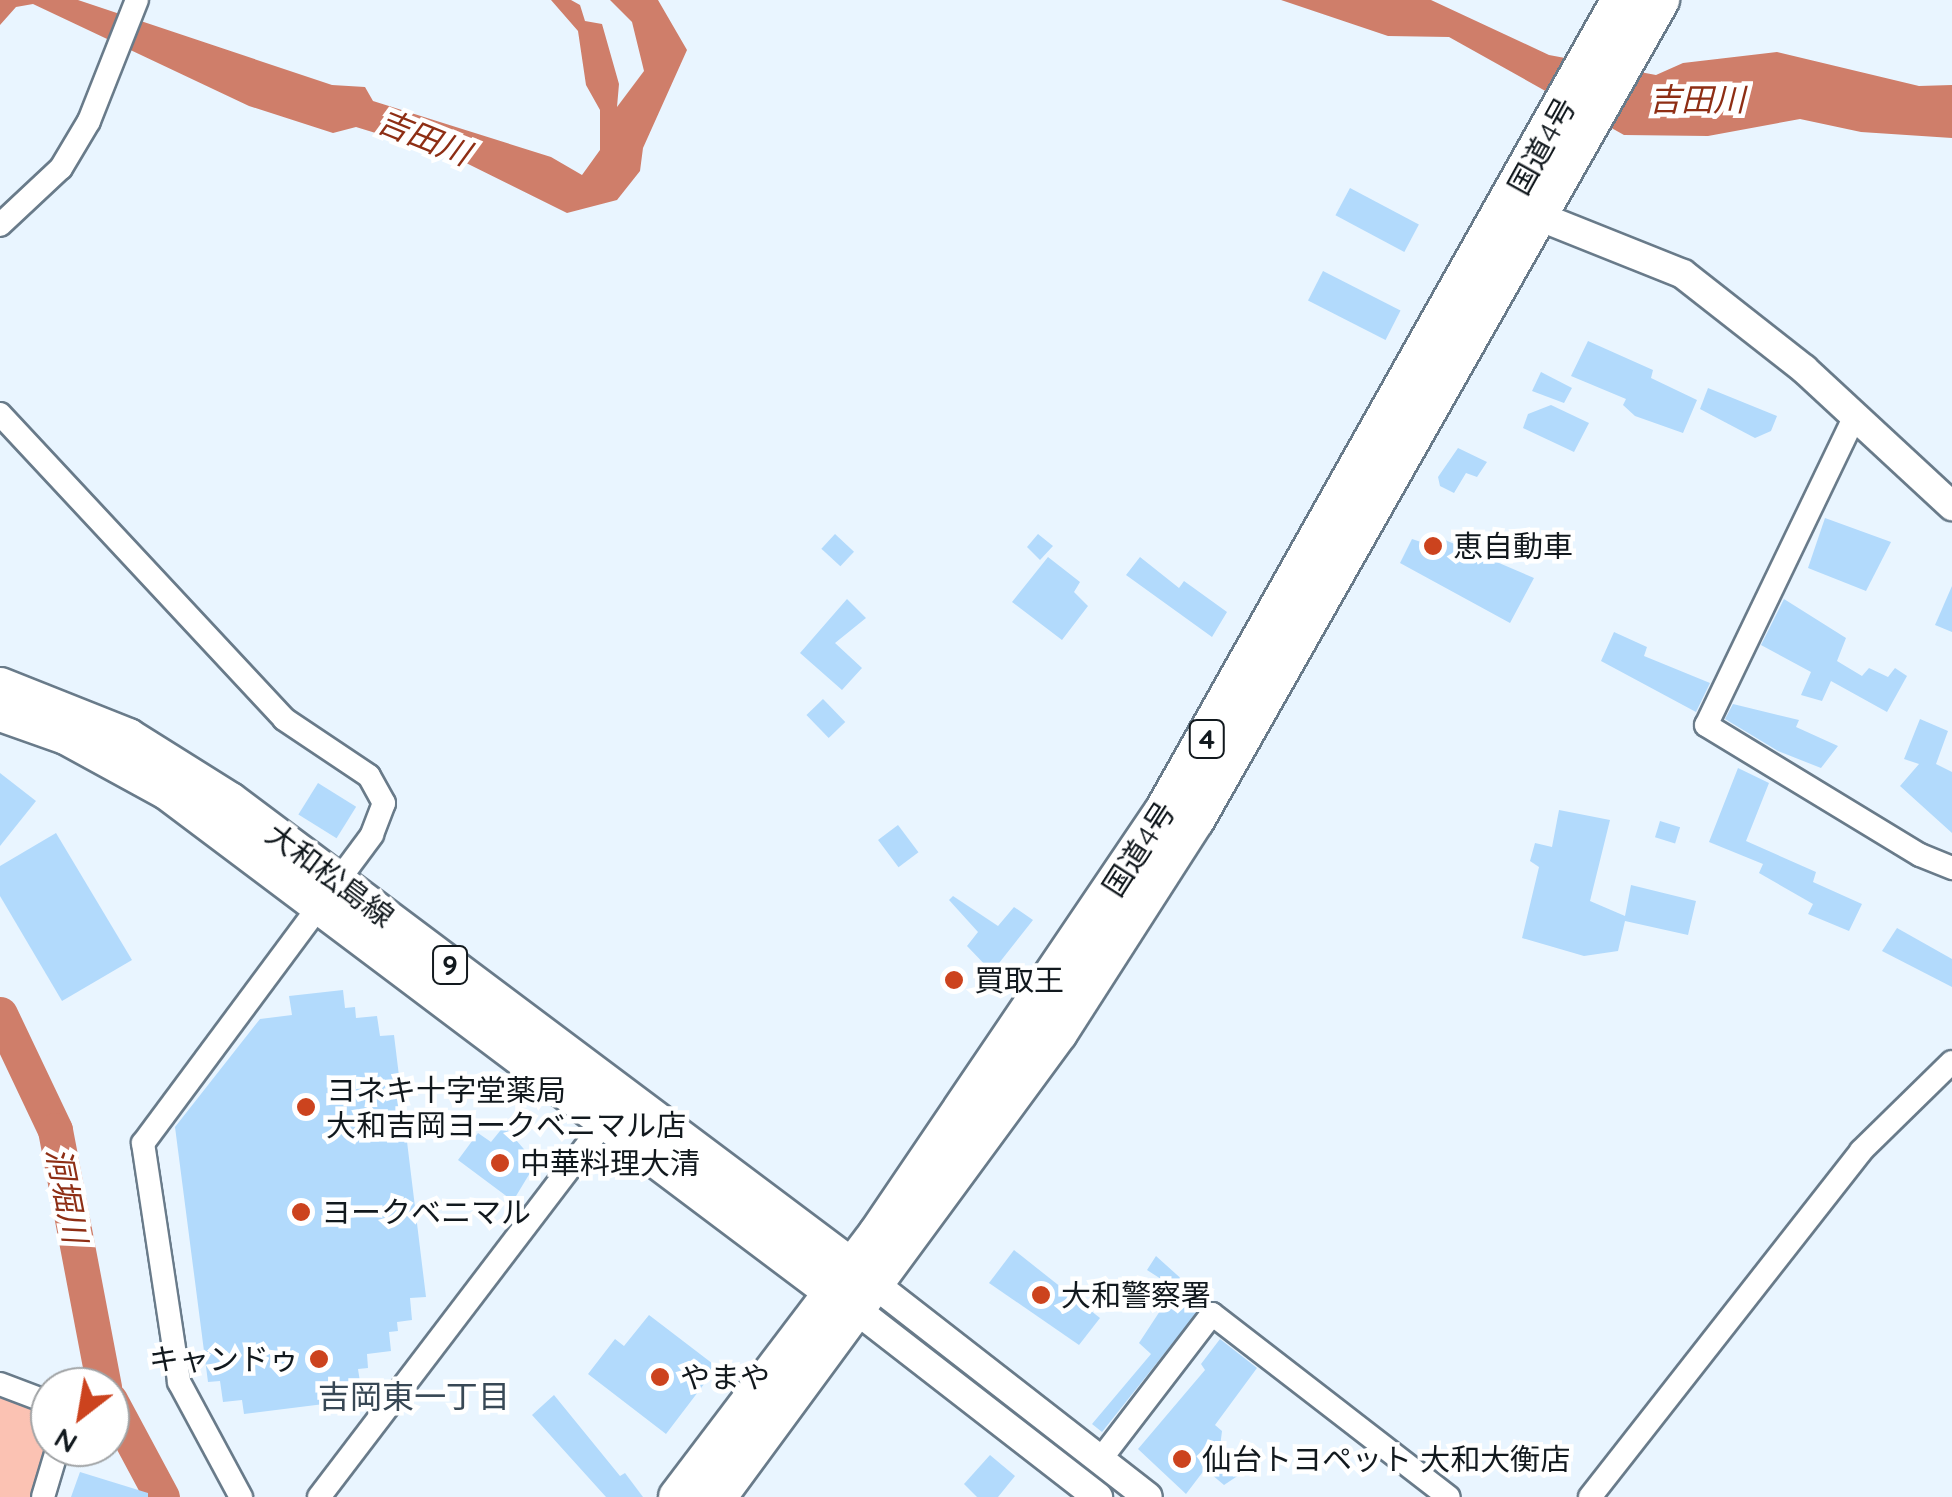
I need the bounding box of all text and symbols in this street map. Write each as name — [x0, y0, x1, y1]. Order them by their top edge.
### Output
water label: 吉田川 — [1649, 80, 1745, 118]
street label: 国道4号 — [1501, 91, 1583, 201]
water label: 吉田川 — [372, 101, 476, 173]
place label: 恵自動車 — [1453, 528, 1573, 564]
marker: 恵自動車 — [1422, 535, 1444, 557]
road number: 4 — [1187, 716, 1227, 762]
street label: 国道4号 — [1095, 795, 1183, 903]
street label: 大和松島線 — [259, 815, 401, 935]
road number: 9 — [430, 942, 470, 988]
place label: 買取王 — [974, 962, 1064, 998]
marker: 買取王 — [943, 969, 965, 991]
place label: ヨネキ十字堂薬局 大和吉岡ヨークベニマル店 — [326, 1072, 686, 1142]
marker: ヨネキ十字堂薬局 大和吉岡ヨークベニマル店 — [295, 1096, 317, 1118]
water label: 洞堀川 — [39, 1144, 95, 1246]
place label: 中華料理大清 — [520, 1145, 700, 1181]
marker: 中華料理大清 — [489, 1152, 511, 1174]
place label: ヨークベニマル — [321, 1194, 531, 1230]
marker: ヨークベニマル — [290, 1201, 312, 1223]
place label: 大和警察署 — [1061, 1277, 1211, 1313]
marker: 大和警察署 — [1030, 1284, 1052, 1306]
place label: キャンドゥ — [149, 1341, 299, 1377]
marker: キャンドゥ — [308, 1348, 330, 1370]
place label: やまや — [680, 1359, 770, 1395]
marker: やまや — [649, 1366, 671, 1388]
north arrow — [30, 1367, 130, 1467]
district label: 吉岡東一丁目 — [318, 1377, 510, 1415]
text: N — [47, 1421, 83, 1462]
place label: 仙台トヨペット 大和大衡店 — [1202, 1441, 1570, 1477]
marker: 仙台トヨペット 大和大衡店 — [1171, 1448, 1193, 1470]

